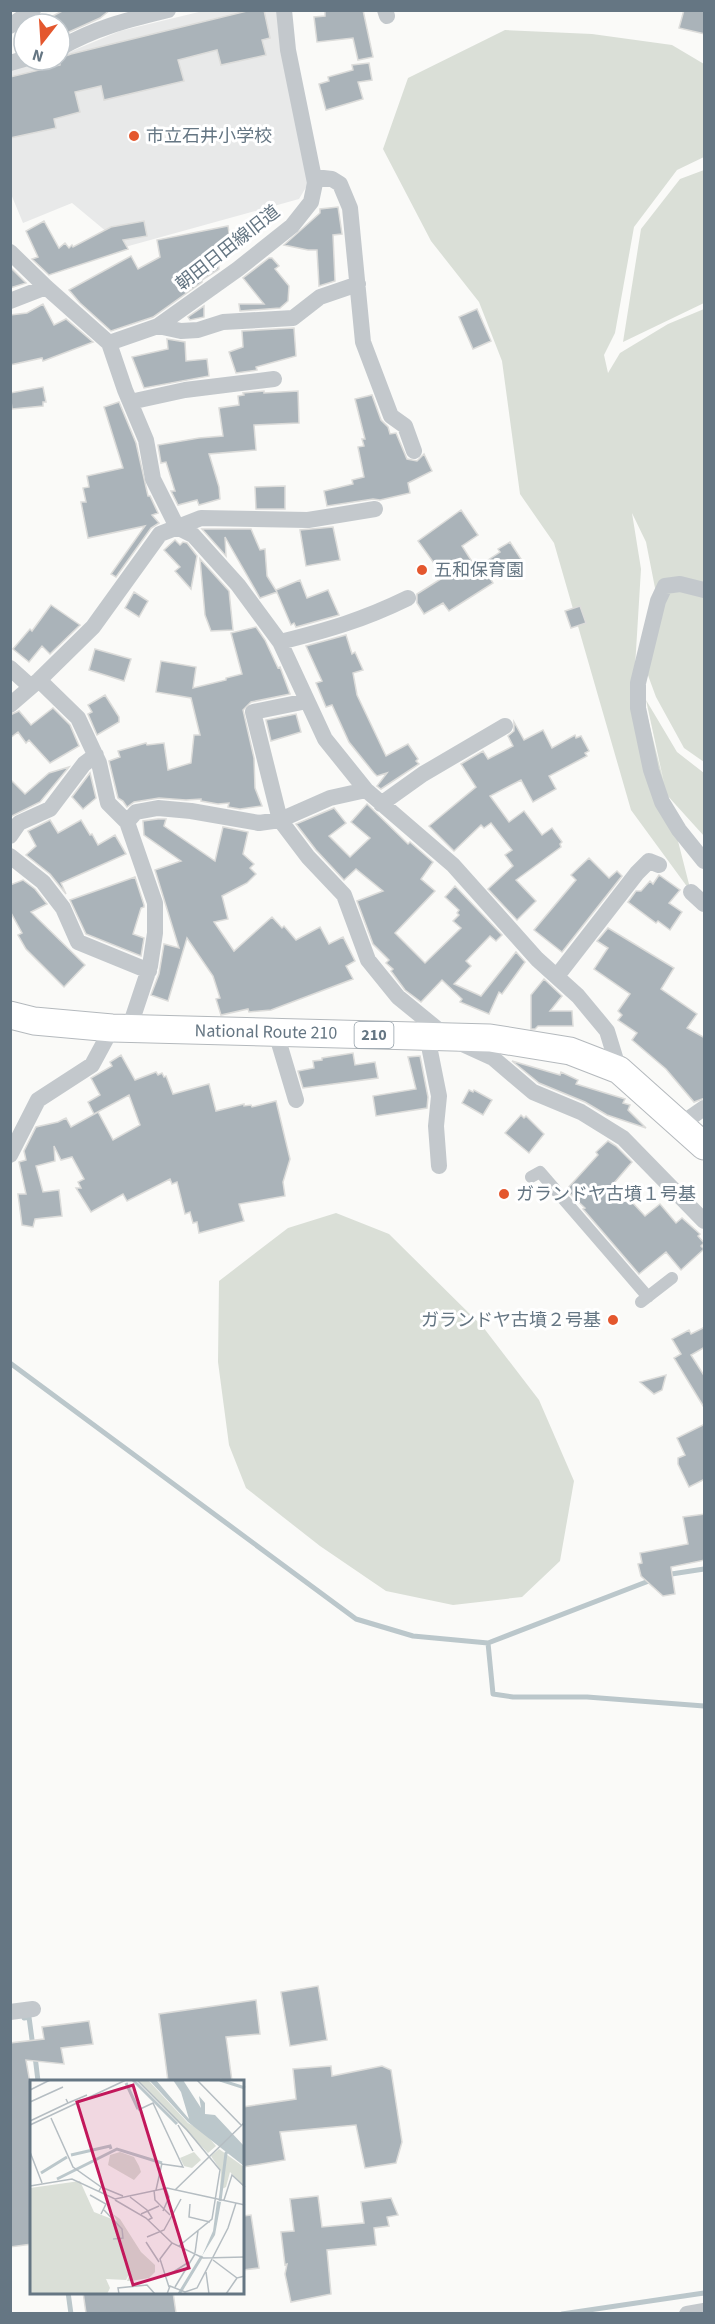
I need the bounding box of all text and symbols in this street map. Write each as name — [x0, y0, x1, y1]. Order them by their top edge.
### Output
north arrow — [12, 12, 72, 72]
text: N — [30, 43, 46, 67]
place label: 市立石井小学校 — [146, 124, 272, 149]
marker: 市立石井小学校 — [127, 129, 141, 143]
street label: 朝田日田線旧道 — [171, 199, 285, 297]
place label: 五和保育園 — [434, 558, 524, 583]
marker: 五和保育園 — [415, 563, 429, 577]
street label: National Route 210 — [194, 1018, 338, 1046]
road number: 210 — [354, 1022, 394, 1048]
place label: ガランドヤ古墳１号基 — [516, 1182, 696, 1207]
marker: ガランドヤ古墳１号基 — [497, 1187, 511, 1201]
place label: ガランドヤ古墳２号基 — [421, 1308, 601, 1333]
marker: ガランドヤ古墳２号基 — [606, 1313, 620, 1327]
inset map — [30, 2080, 244, 2294]

